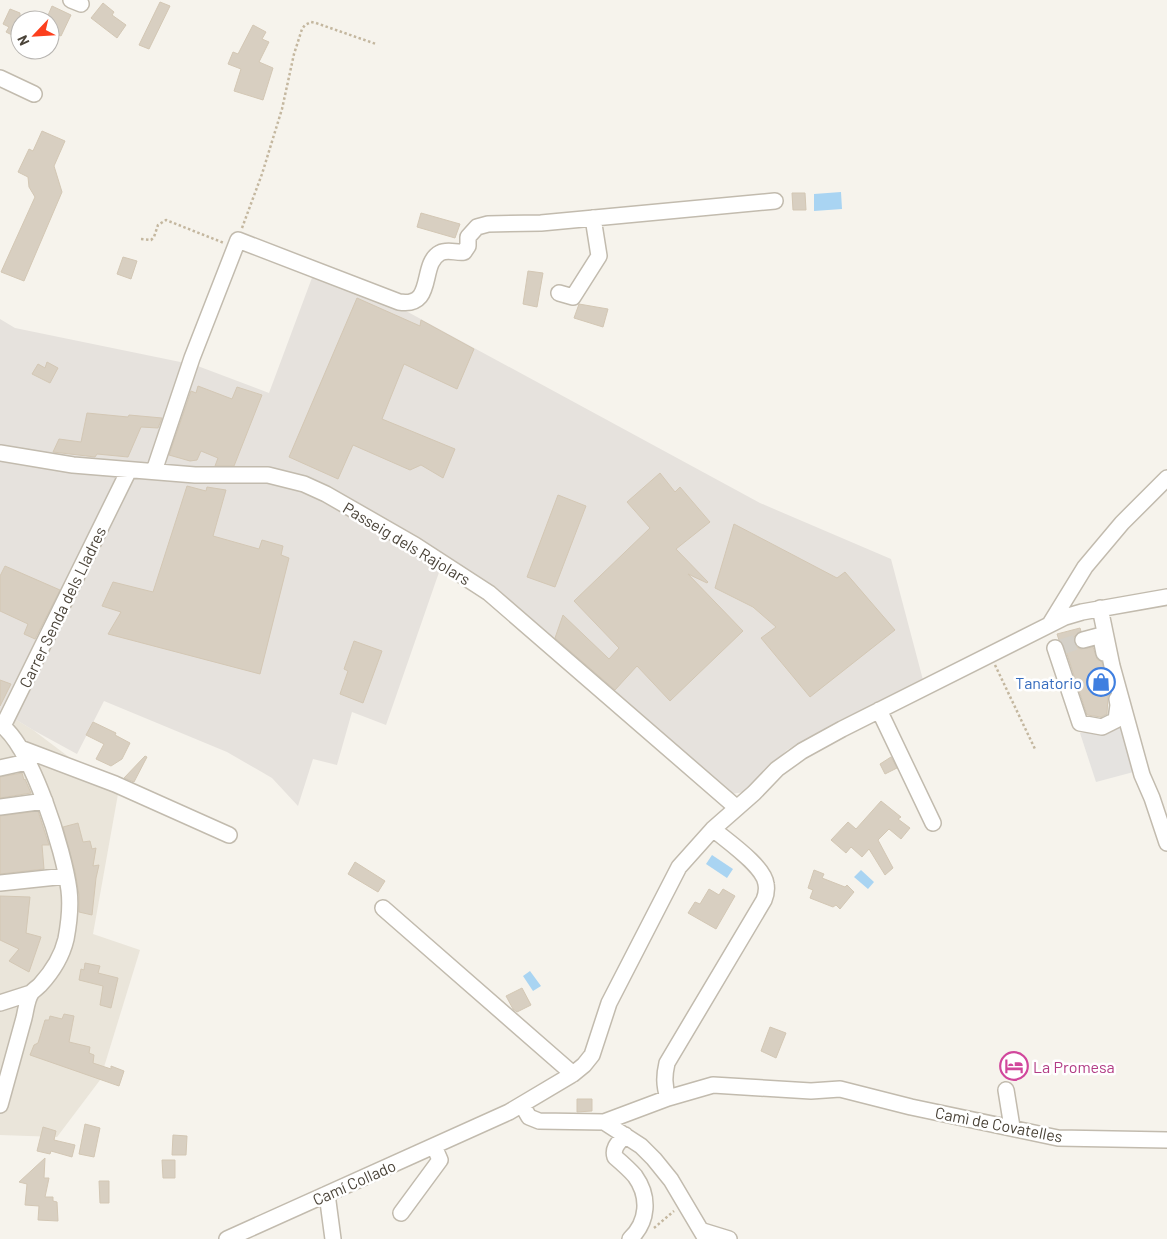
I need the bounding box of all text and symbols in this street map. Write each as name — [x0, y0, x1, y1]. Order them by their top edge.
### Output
north arrow — [10, 10, 60, 60]
text: N — [13, 33, 32, 49]
street label: Passeig dels Rajolars — [340, 498, 474, 588]
street label: Carrer Senda dels Lladres — [15, 523, 109, 691]
shop icon: Tanatorio — [1086, 667, 1116, 697]
place label: Tanatorio — [1015, 673, 1082, 692]
hotel icon: La Promesa — [999, 1051, 1029, 1081]
place label: La Promesa — [1033, 1057, 1115, 1076]
street label: Camì de Covatelles — [934, 1102, 1064, 1146]
street label: Camí Collado — [309, 1155, 399, 1209]

